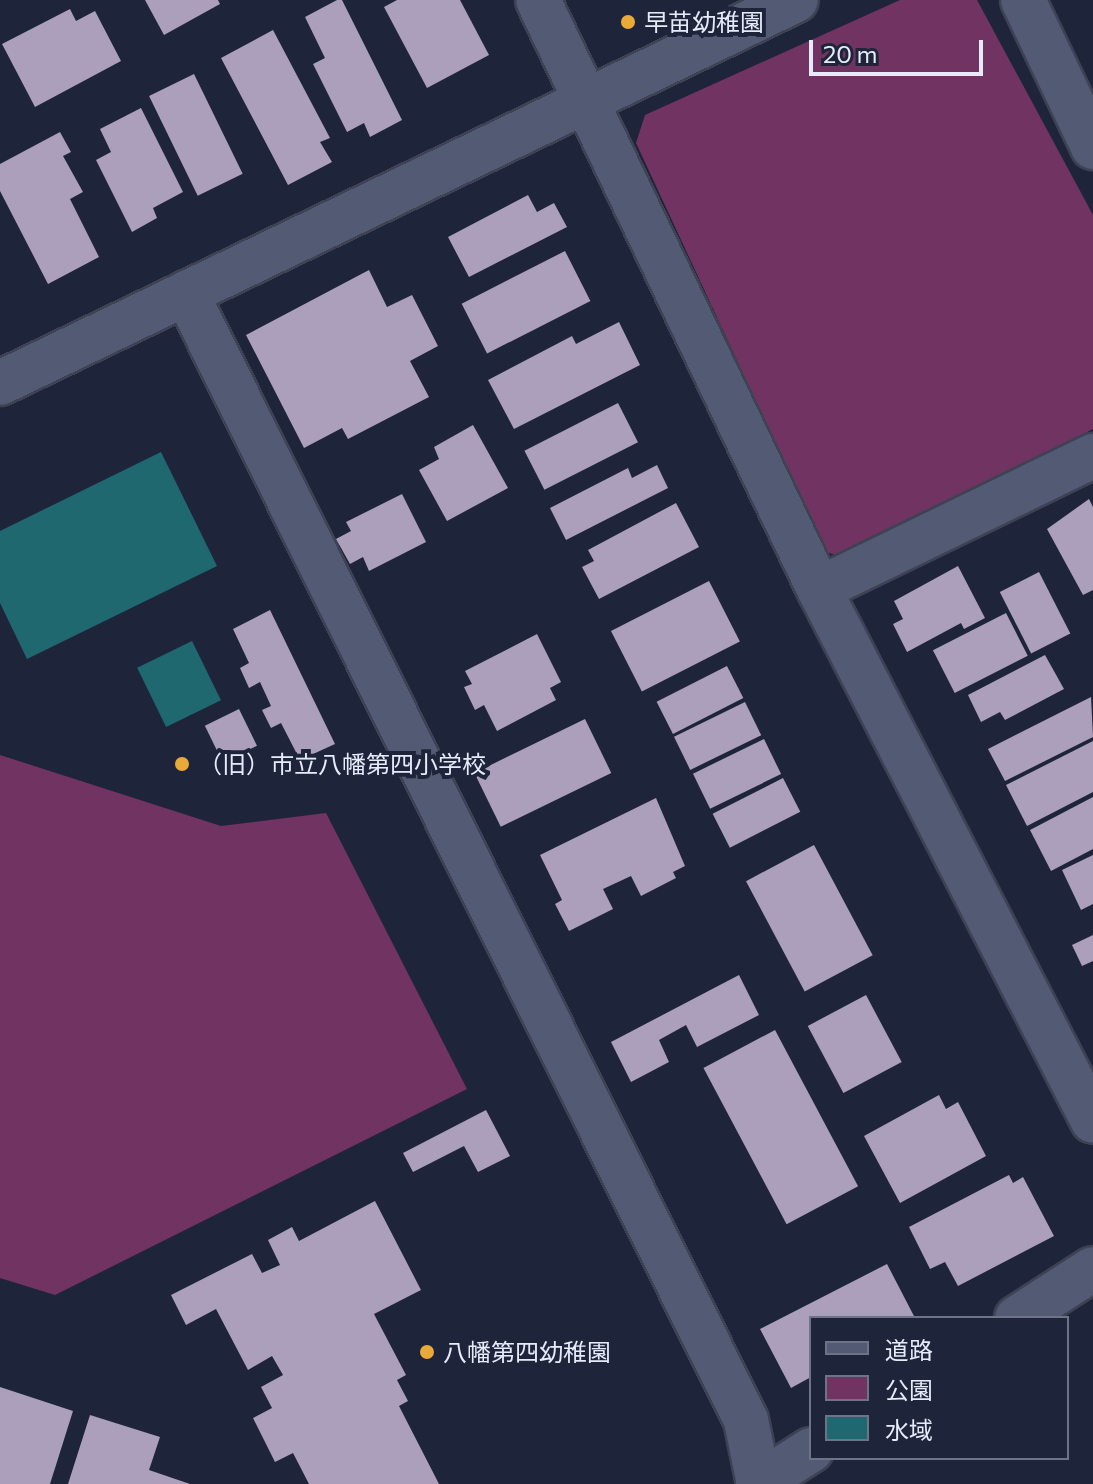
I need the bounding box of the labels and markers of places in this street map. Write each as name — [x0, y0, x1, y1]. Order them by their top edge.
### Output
place label: 早苗幼稚園 — [644, 8, 764, 36]
marker: 早苗幼稚園 — [619, 13, 637, 31]
place label: （旧）市立八幡第四小学校 — [198, 750, 486, 778]
marker: （旧）市立八幡第四小学校 — [173, 755, 191, 773]
place label: 八幡第四幼稚園 — [443, 1338, 611, 1366]
marker: 八幡第四幼稚園 — [418, 1343, 436, 1361]

